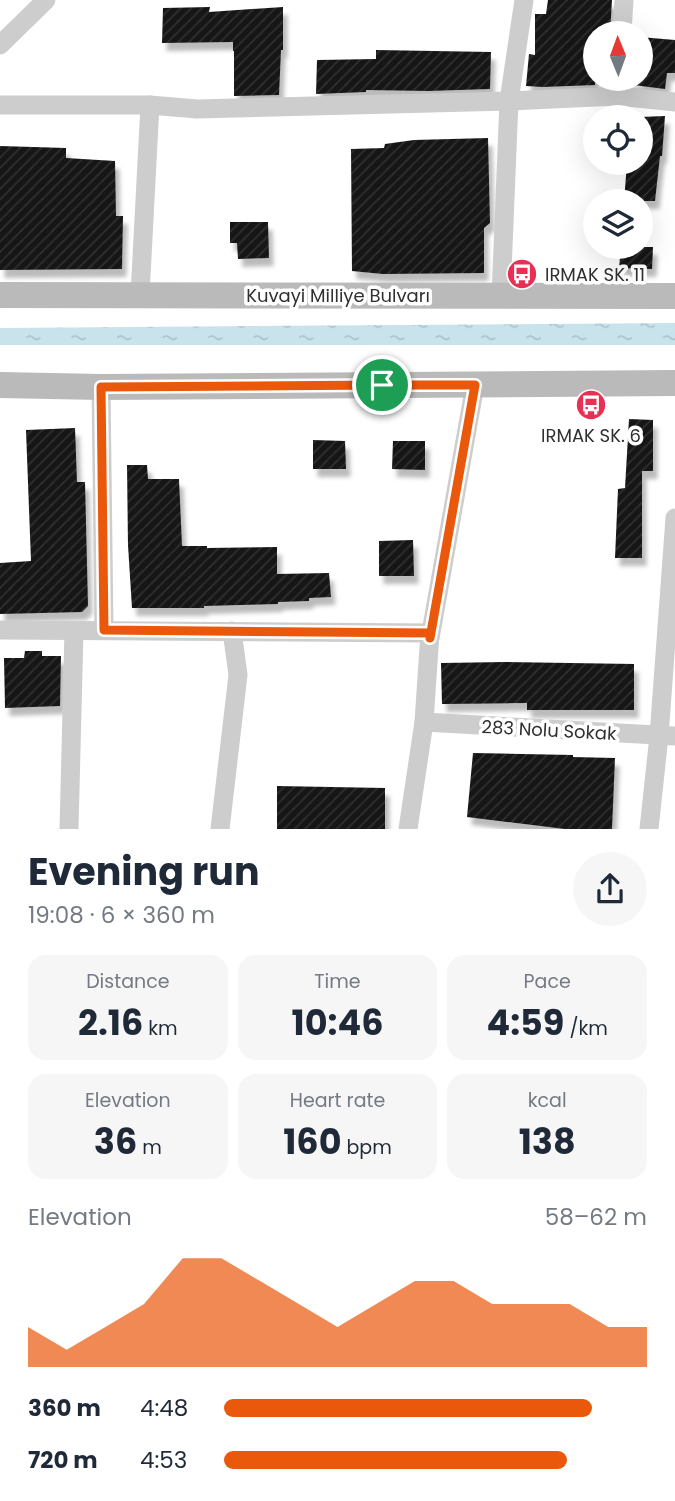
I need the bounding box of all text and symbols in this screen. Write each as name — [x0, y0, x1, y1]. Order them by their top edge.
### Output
north arrow — [583, 21, 653, 91]
map controls — [583, 21, 653, 259]
button: locate — [583, 105, 653, 175]
button: layers — [583, 189, 653, 259]
bus stop icon: IRMAK SK. 11 — [505, 257, 539, 291]
place label: IRMAK SK. 11 — [545, 262, 645, 287]
street label: Kuvayi Milliye Bulvarı — [246, 283, 430, 308]
pin — [352, 355, 412, 415]
icon: arrive — [363, 366, 401, 404]
bus stop icon: IRMAK SK. 6 — [574, 388, 608, 422]
place label: IRMAK SK. 6 — [541, 423, 641, 448]
street label: 283 Nolu Sokak — [481, 714, 618, 746]
text: Evening run — [28, 845, 260, 898]
button: share — [573, 852, 647, 926]
text: 19:08 · 6 × 360 m — [28, 899, 215, 931]
text: Distance — [86, 968, 169, 995]
text: Time — [314, 968, 361, 995]
text: Pace — [524, 968, 571, 995]
text: 2.16 — [78, 998, 143, 1047]
text: 10:46 — [292, 998, 383, 1047]
text: 4:59 — [486, 998, 564, 1047]
text: km — [143, 1015, 178, 1042]
text: /km — [564, 1015, 608, 1042]
text: Elevation — [85, 1087, 171, 1114]
text: Heart rate — [290, 1087, 385, 1114]
text: kcal — [528, 1087, 567, 1114]
text: 36 — [94, 1117, 137, 1166]
text: 160 — [283, 1117, 341, 1166]
text: 138 — [519, 1117, 576, 1166]
text: m — [137, 1134, 162, 1161]
text: bpm — [341, 1134, 392, 1161]
text: Elevation — [28, 1201, 132, 1233]
text: 58–62 m — [545, 1201, 647, 1233]
text: 360 m — [28, 1392, 101, 1424]
text: 4:48 — [140, 1392, 188, 1424]
text: 720 m — [28, 1444, 98, 1476]
text: 4:53 — [140, 1444, 187, 1476]

